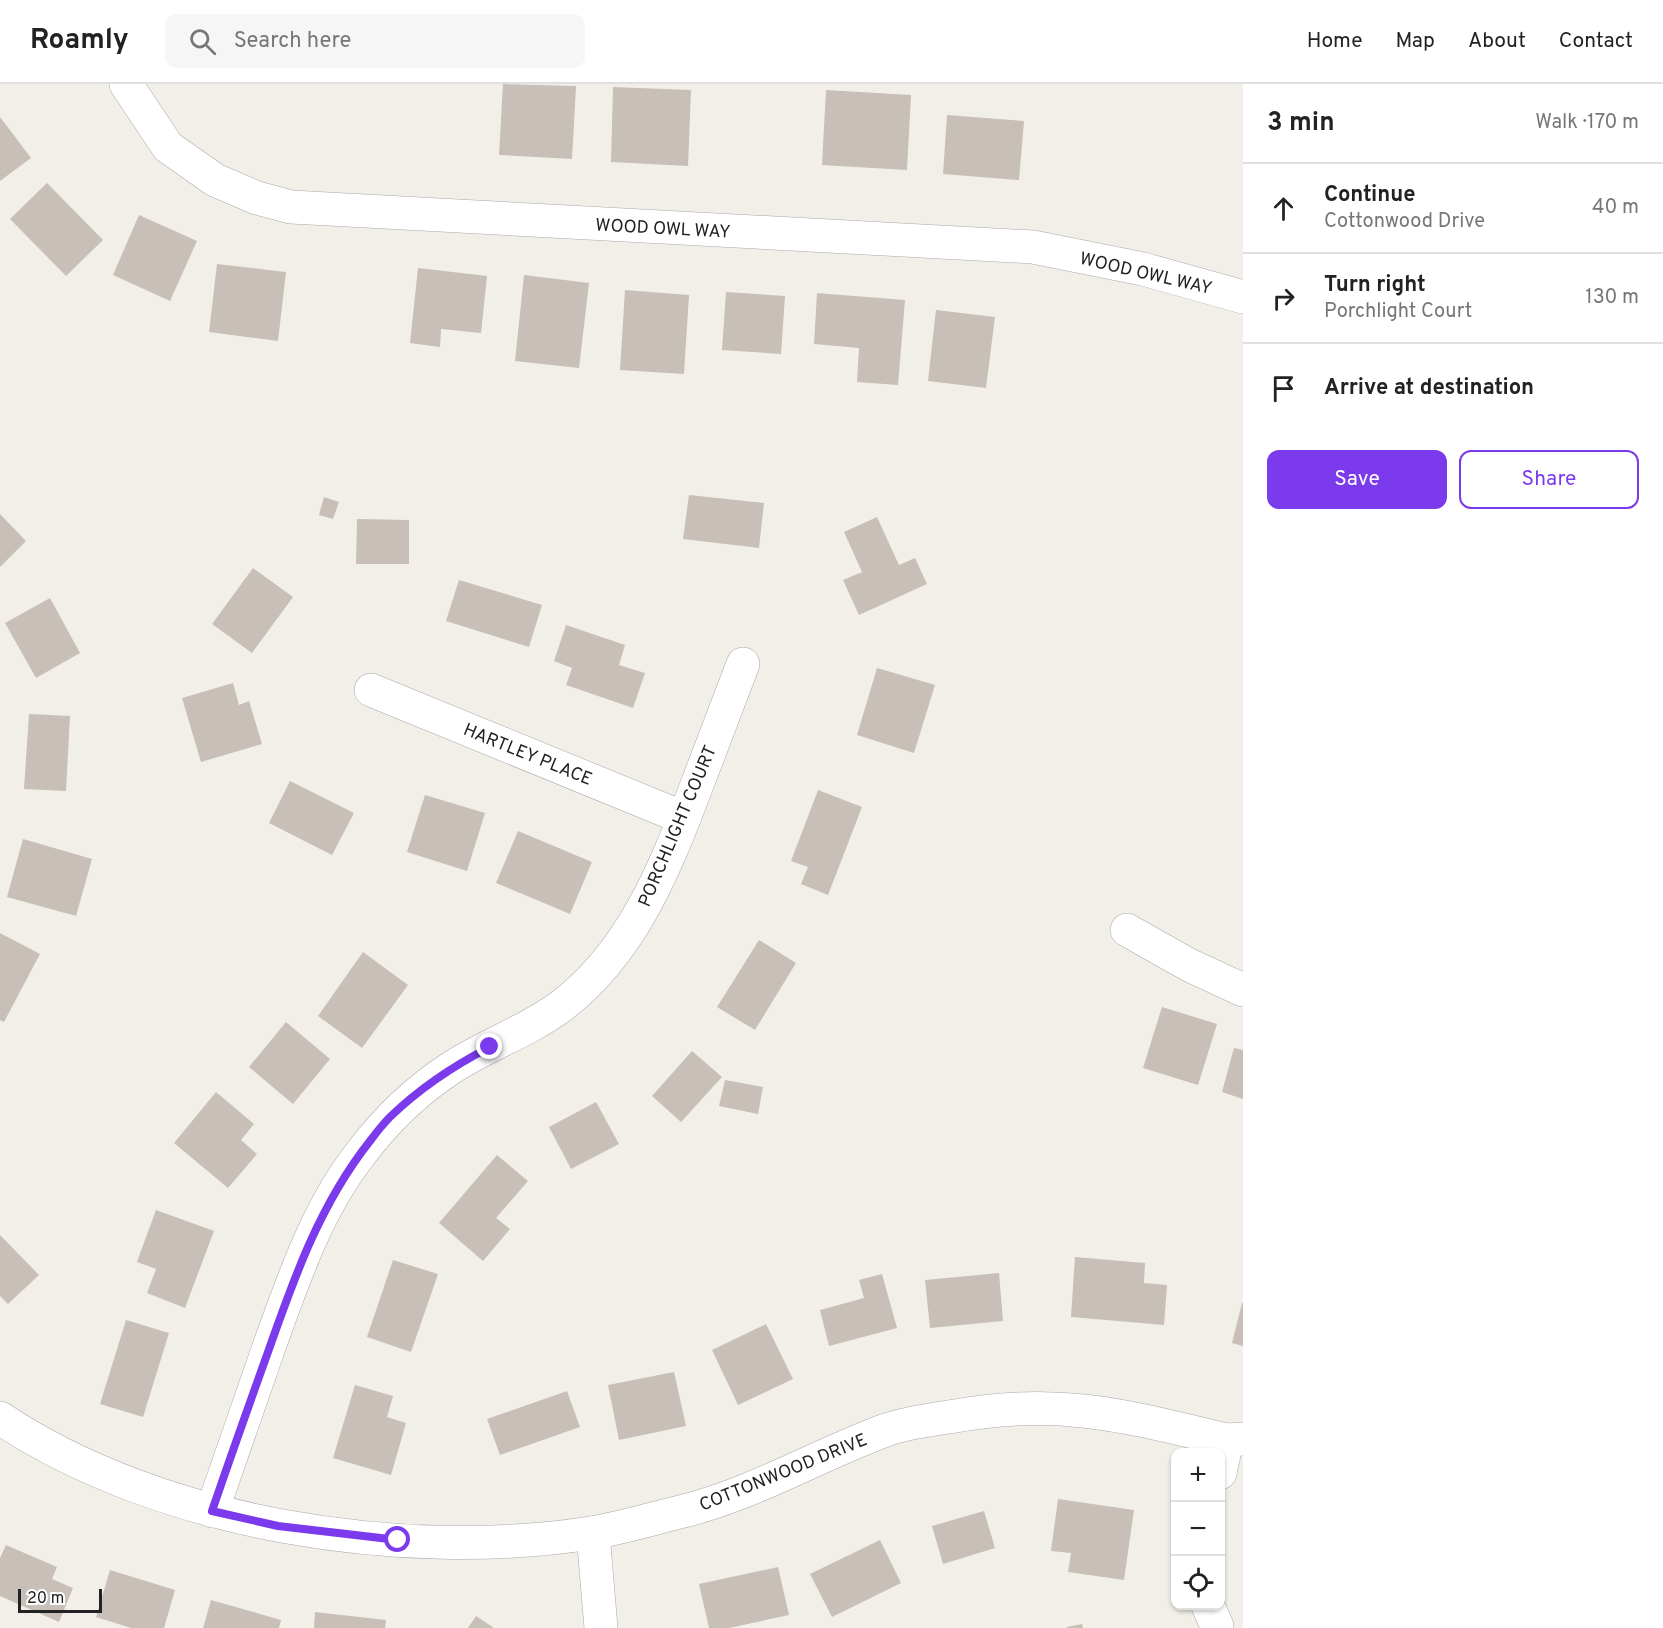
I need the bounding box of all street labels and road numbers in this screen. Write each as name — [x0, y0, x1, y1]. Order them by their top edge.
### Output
street label: WOOD OWL WAY — [595, 214, 731, 245]
street label: WOOD OWL WAY — [1077, 248, 1214, 301]
street label: HARTLEY PLACE — [460, 719, 595, 792]
street label: PORCHLIGHT COURT — [634, 742, 723, 911]
street label: COTTONWOOD DRIVE — [696, 1429, 871, 1518]

